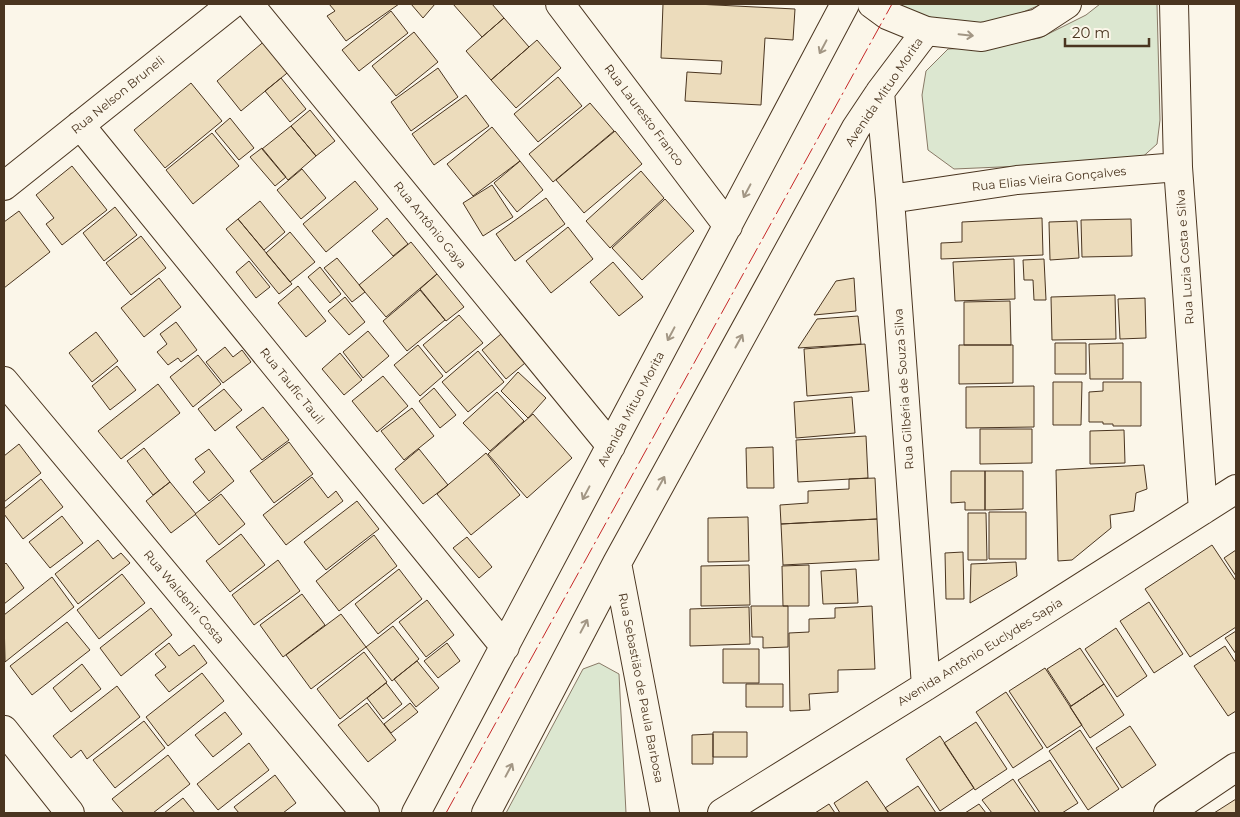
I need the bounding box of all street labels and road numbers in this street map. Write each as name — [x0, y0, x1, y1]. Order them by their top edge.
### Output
street label: Avenida Mituo Morita — [841, 34, 926, 149]
street label: Rua Nelson Bruneli — [68, 52, 167, 137]
street label: Rua Lauresto Franco — [601, 61, 688, 168]
street label: Rua Elias Vieira Gonçalves — [971, 163, 1127, 194]
street label: Rua Antônio Gaya — [391, 178, 470, 271]
street label: Rua Luzia Costa e Silva — [1172, 189, 1197, 325]
street label: Rua Gilbéria de Souza Silva — [890, 308, 917, 470]
street label: Rua Taufic Tauil — [257, 344, 328, 427]
street label: Avenida Mituo Morita — [594, 349, 667, 469]
street label: Rua Waldenir Costa — [141, 547, 228, 647]
street label: Rua Sebastião de Paula Barbosa — [616, 592, 667, 784]
street label: Avenida Antônio Euclydes Sapia — [894, 594, 1065, 709]

